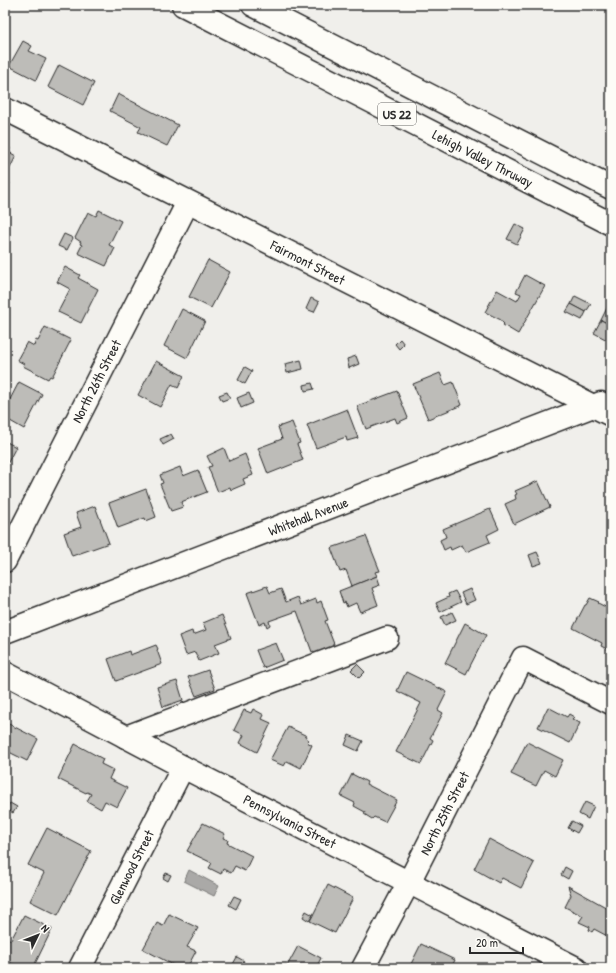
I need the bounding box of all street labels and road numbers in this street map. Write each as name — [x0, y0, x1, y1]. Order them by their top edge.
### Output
road number: US 22 — [378, 103, 416, 125]
street label: Lehigh Valley Thruway — [429, 124, 537, 192]
street label: Fairmont Street — [267, 235, 349, 289]
street label: North 26th Street — [67, 336, 125, 426]
street label: Whitehall Avenue — [265, 492, 351, 540]
street label: North 25th Street — [415, 768, 473, 858]
street label: Pennsylvania Street — [240, 789, 340, 854]
street label: Glenwood Street — [104, 826, 158, 908]

